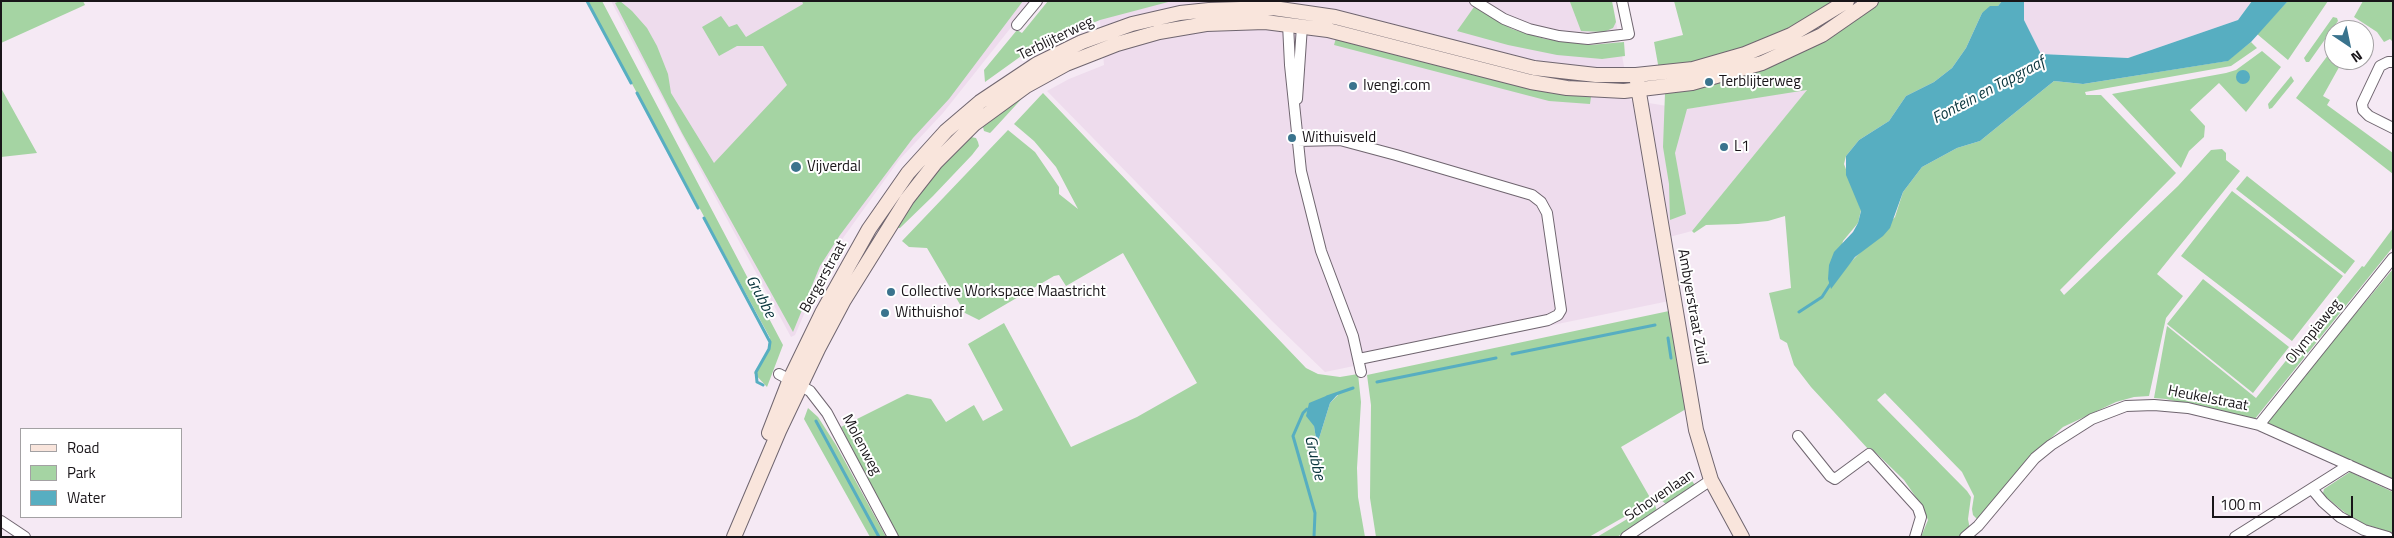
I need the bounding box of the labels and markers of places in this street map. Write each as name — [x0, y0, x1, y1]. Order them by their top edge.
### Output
place label: Terblijterweg — [1719, 73, 1801, 91]
marker: Terblijterweg — [1703, 76, 1715, 88]
place label: Ivengi.com — [1363, 77, 1431, 95]
marker: Ivengi.com — [1347, 80, 1359, 92]
place label: Withuisveld — [1302, 129, 1376, 147]
marker: Withuisveld — [1286, 132, 1298, 144]
place label: L1 — [1734, 138, 1750, 156]
marker: L1 — [1718, 141, 1730, 153]
place label: Vijverdal — [807, 158, 861, 176]
marker: Vijverdal — [789, 160, 803, 174]
place label: Collective Workspace Maastricht — [901, 283, 1106, 301]
marker: Collective Workspace Maastricht — [885, 286, 897, 298]
place label: Withuishof — [895, 304, 964, 322]
marker: Withuishof — [879, 307, 891, 319]

